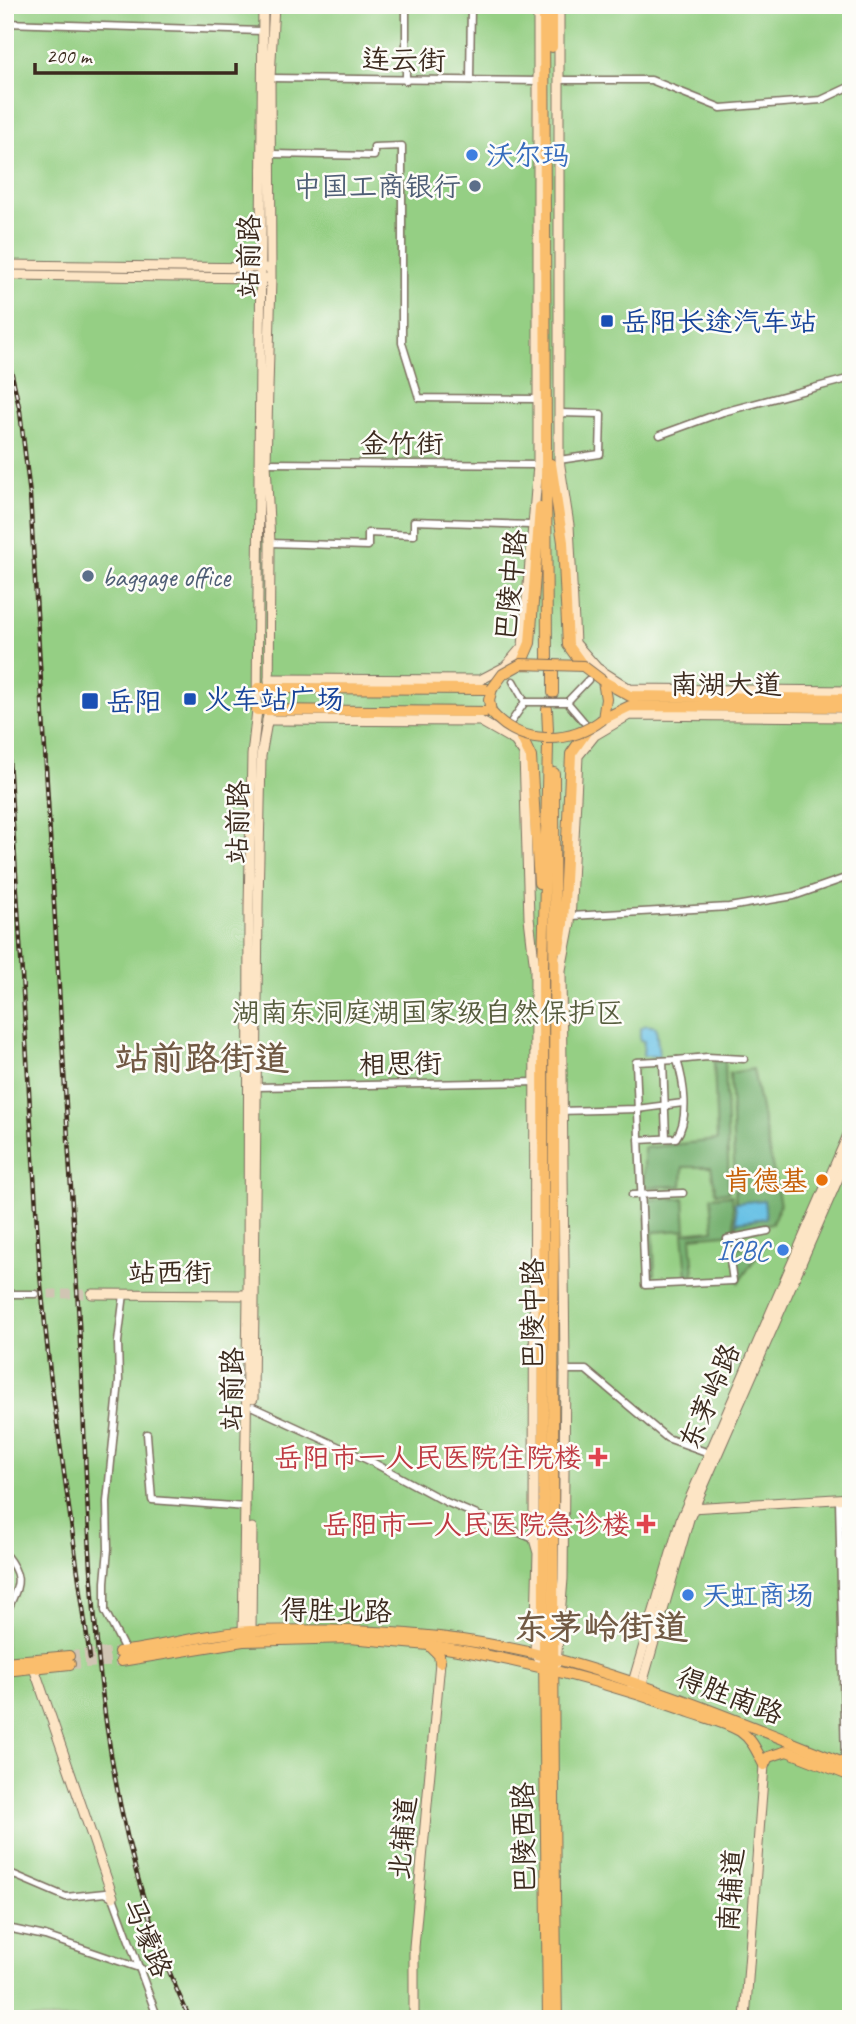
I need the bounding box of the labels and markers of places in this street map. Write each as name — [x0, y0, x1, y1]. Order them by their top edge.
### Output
place label: 沃尔玛 — [486, 138, 570, 173]
marker: 沃尔玛 — [464, 147, 480, 163]
place label: 中国工商银行 — [293, 169, 461, 204]
marker: 中国工商银行 — [467, 178, 483, 194]
place label: 岳阳长途汽车站 — [621, 304, 817, 339]
marker: 岳阳长途汽车站 — [599, 313, 615, 329]
place label: baggage office — [102, 559, 232, 594]
marker: baggage office — [80, 568, 96, 584]
place label: 火车站广场 — [204, 682, 344, 717]
place label: 岳阳 — [106, 684, 162, 719]
marker: 岳阳 — [80, 691, 100, 711]
marker: 火车站广场 — [182, 691, 198, 707]
place label: 肯德基 — [724, 1163, 808, 1198]
marker: 肯德基 — [814, 1172, 830, 1188]
place label: ICBC — [717, 1233, 773, 1268]
marker: ICBC — [775, 1242, 791, 1258]
place label: 岳阳市一人民医院住院楼 — [274, 1440, 582, 1475]
marker: 岳阳市一人民医院住院楼 — [588, 1447, 608, 1467]
place label: 岳阳市一人民医院急诊楼 — [322, 1507, 630, 1542]
marker: 岳阳市一人民医院急诊楼 — [636, 1514, 656, 1534]
place label: 天虹商场 — [702, 1578, 814, 1613]
marker: 天虹商场 — [680, 1587, 696, 1603]

